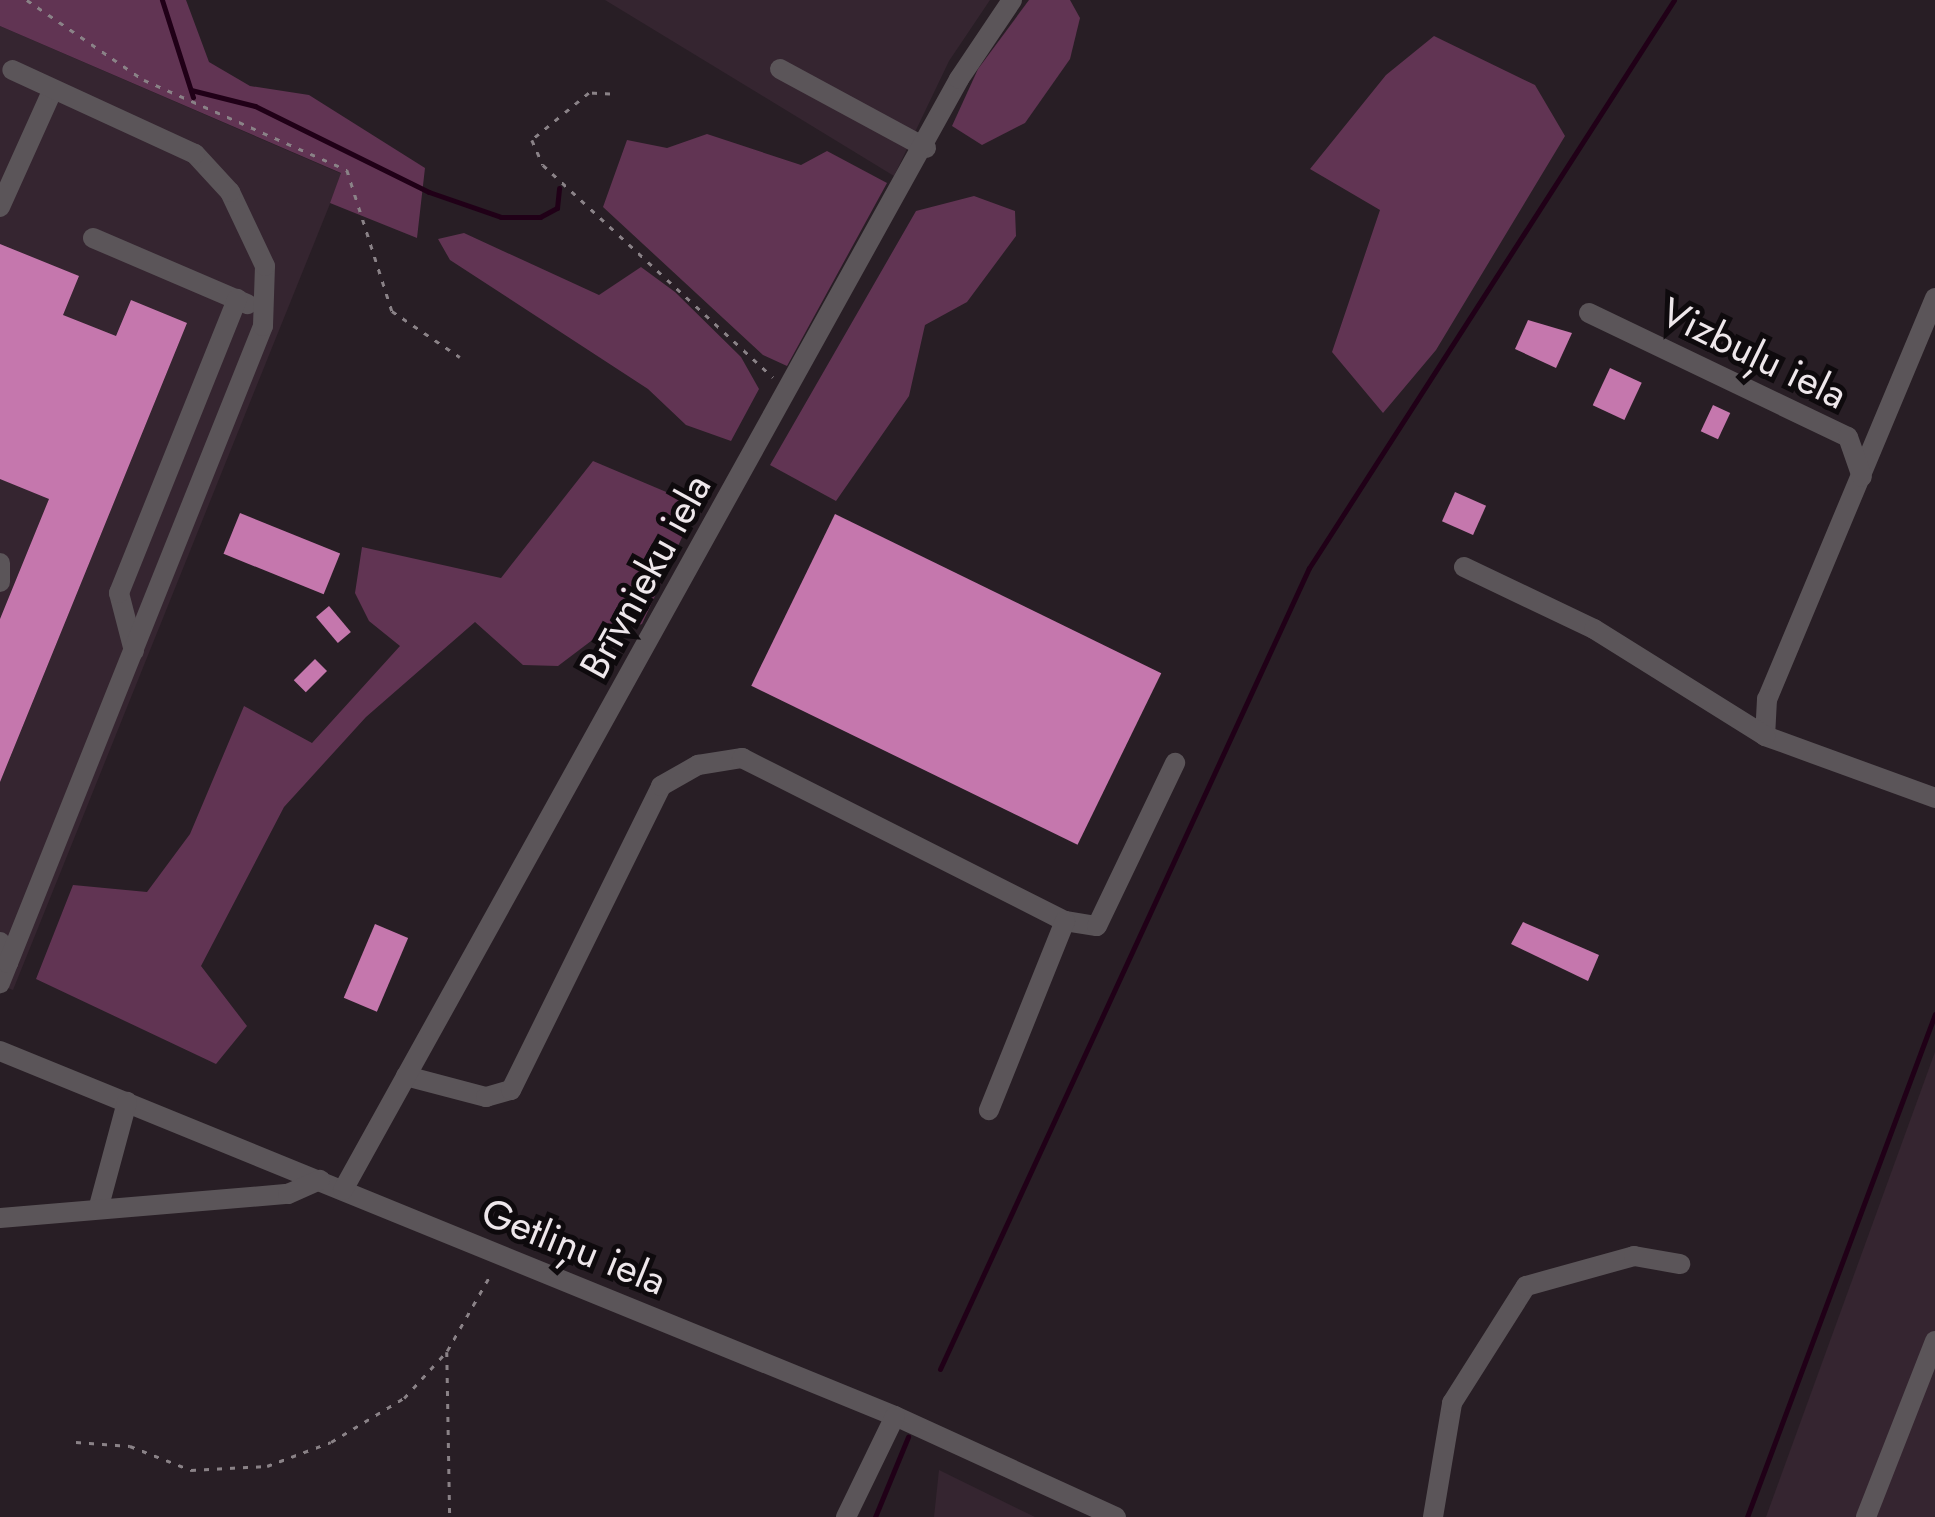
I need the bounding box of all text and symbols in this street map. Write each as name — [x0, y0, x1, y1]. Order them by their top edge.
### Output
street label: Vizbuļu iela — [1653, 287, 1855, 419]
street label: Brīvnieku iela — [569, 466, 721, 686]
street label: Getliņu iela — [475, 1187, 673, 1305]

